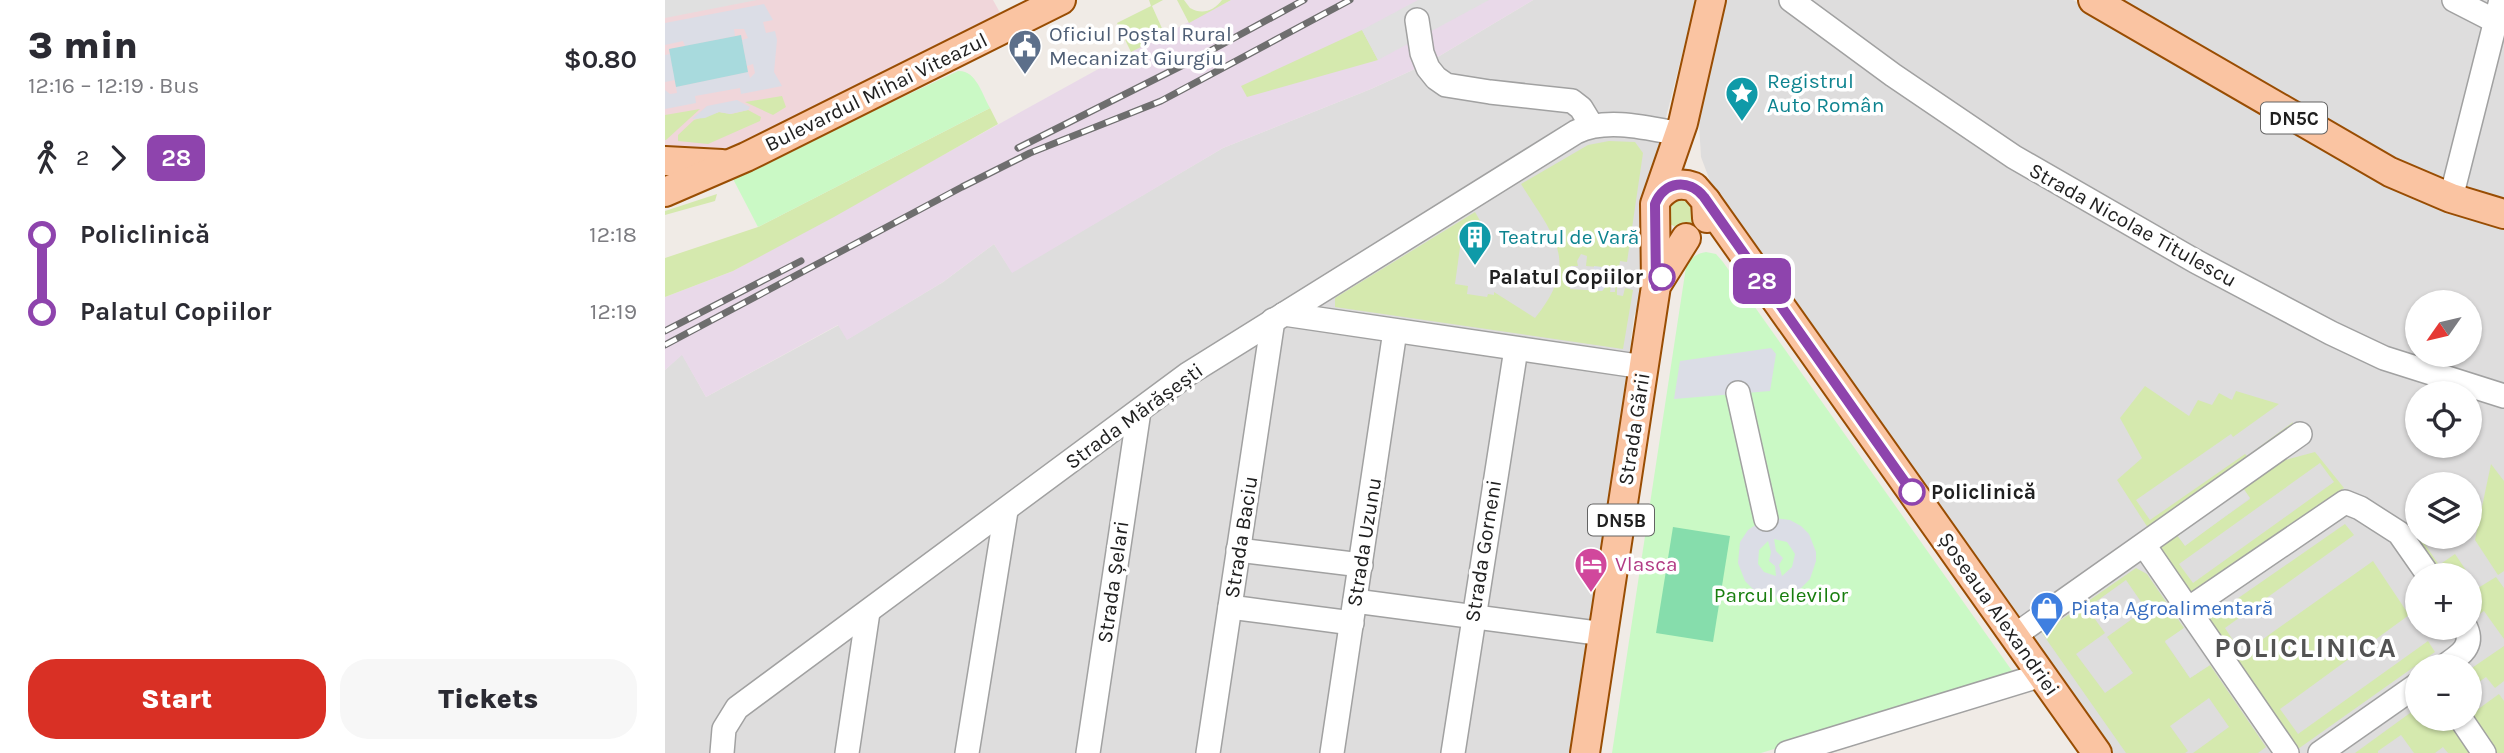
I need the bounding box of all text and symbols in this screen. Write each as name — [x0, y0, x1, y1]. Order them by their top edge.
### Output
place label: Oficiul Poștal Rural Mecanizat Giurgiu — [1049, 22, 1232, 70]
text: 3 min — [28, 23, 138, 68]
public building icon: Oficiul Poștal Rural Mecanizat Giurgiu — [1006, 27, 1044, 76]
street label: Bulevardul Mihai Viteazul — [761, 28, 991, 156]
text: $0.80 — [564, 44, 637, 75]
place label: Registrul Auto Român — [1767, 69, 1884, 117]
text: 12:16 – 12:19 · Bus — [28, 72, 199, 99]
place icon: Registrul Auto Român — [1723, 74, 1761, 123]
road number: DN5C — [2261, 102, 2327, 134]
icon: walk — [28, 139, 66, 177]
icon: forward — [99, 139, 137, 177]
text: 2 — [76, 144, 89, 171]
text: 28 — [161, 144, 191, 172]
street label: Strada Nicolae Titulescu — [2025, 158, 2241, 292]
building icon: Teatrul de Vară — [1456, 218, 1494, 267]
text: Policlinică — [80, 219, 210, 250]
text: 12:18 — [589, 221, 637, 248]
place label: Teatrul de Vară — [1499, 225, 1639, 249]
line badge: 28 — [1731, 258, 1793, 304]
marker: Palatul Copiilor — [1649, 264, 1675, 290]
place label: Palatul Copiilor — [1488, 265, 1644, 289]
text: 28 — [1747, 267, 1777, 295]
north arrow — [2405, 290, 2481, 368]
map controls — [2405, 290, 2482, 731]
text: Palatul Copiilor — [80, 296, 271, 327]
text: 12:19 — [590, 298, 637, 325]
street label: Strada Mărășești — [1061, 358, 1207, 474]
street label: Strada Gării — [1613, 371, 1655, 487]
button: locate — [2405, 381, 2482, 458]
button: layers — [2405, 472, 2482, 549]
street label: Strada Baciu — [1220, 474, 1262, 600]
street label: Strada Uzunu — [1342, 476, 1386, 608]
street label: Strada Gorneni — [1460, 478, 1506, 624]
marker: Policlinică — [1899, 479, 1925, 505]
place label: Policlinică — [1931, 480, 2036, 504]
road number: DN5B — [1588, 505, 1654, 536]
street label: Strada Șelari — [1093, 519, 1133, 645]
street label: Șoseaua Alexandriei — [1934, 528, 2064, 700]
hotel icon: Vlasca — [1572, 545, 1610, 594]
place label: Vlasca — [1615, 552, 1678, 576]
button: + — [2405, 563, 2482, 640]
park label: Parcul elevilor — [1714, 583, 1849, 607]
shop icon: Piața Agroalimentară — [2028, 589, 2066, 638]
place label: Piața Agroalimentară — [2071, 596, 2273, 620]
district label: POLICLINICA — [2214, 631, 2398, 664]
button: − — [2405, 654, 2482, 731]
button: Start — [28, 659, 326, 739]
button: Tickets — [340, 659, 637, 739]

